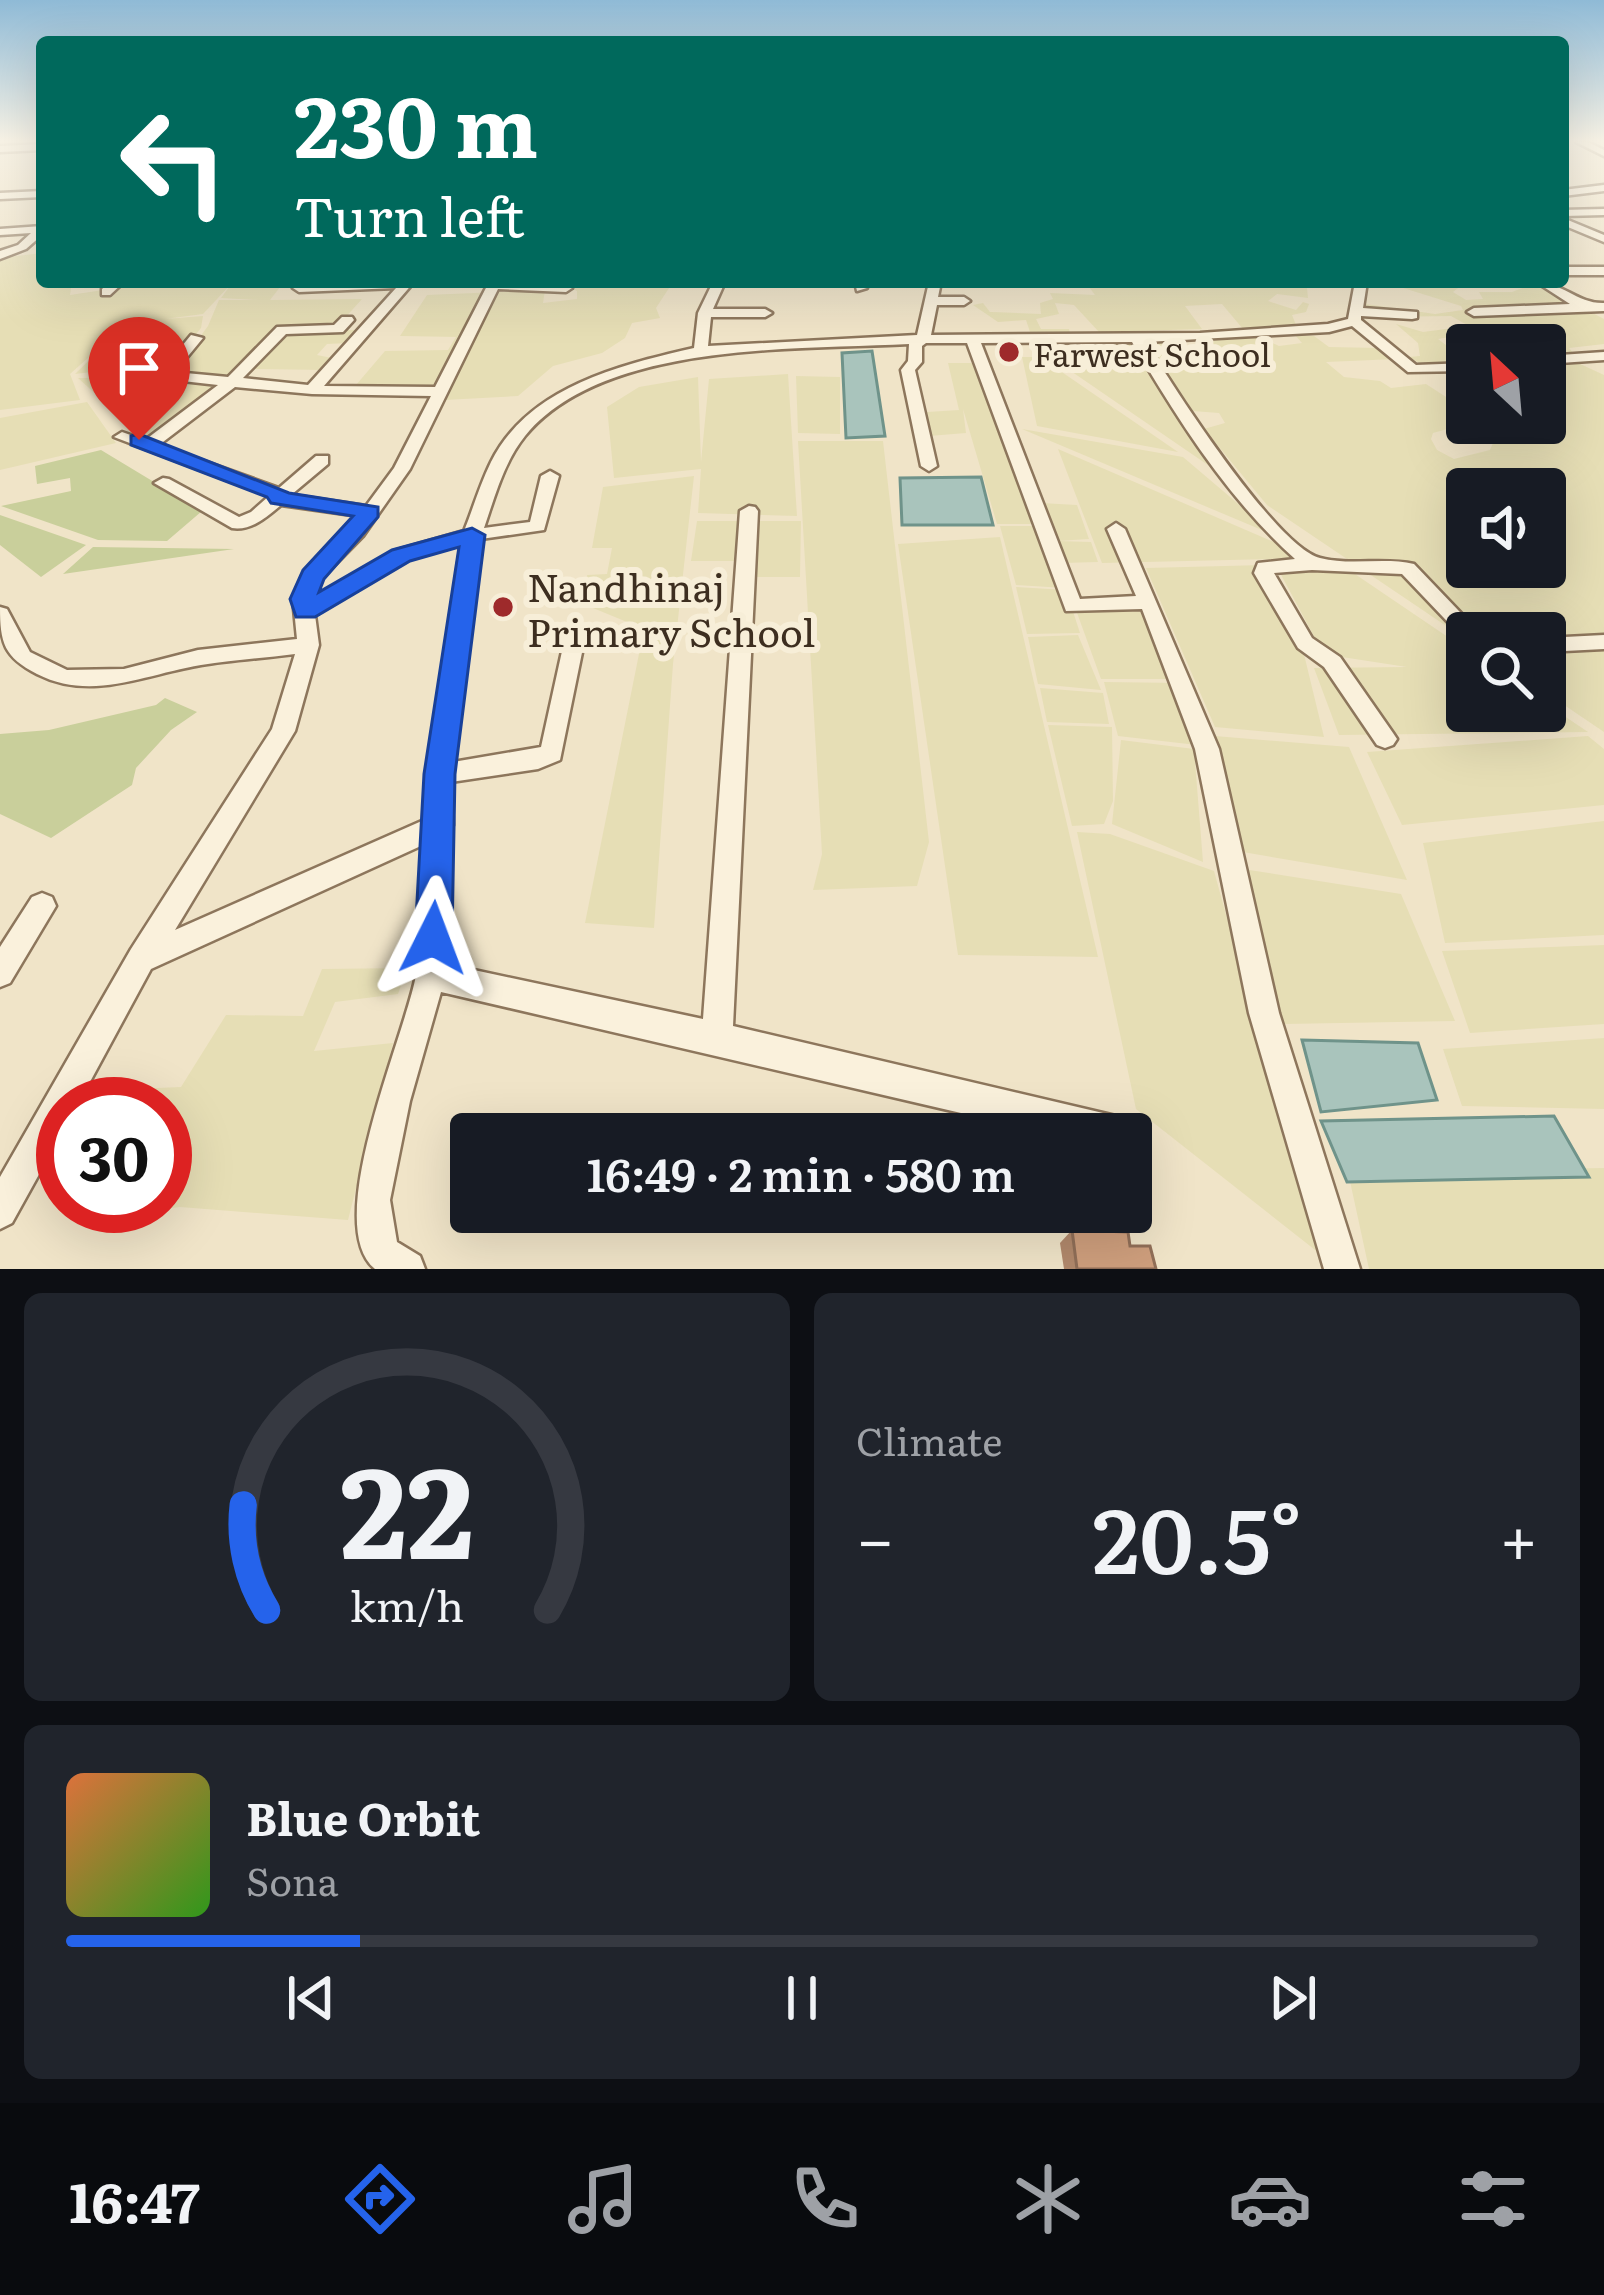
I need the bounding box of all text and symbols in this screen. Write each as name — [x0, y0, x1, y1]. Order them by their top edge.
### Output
text: 230 m — [294, 59, 538, 184]
icon: left — [96, 84, 252, 240]
text: Turn left — [294, 173, 525, 254]
pin — [88, 317, 190, 440]
north arrow — [1446, 324, 1566, 444]
map controls — [1446, 324, 1566, 732]
place label: Farwest School — [1033, 328, 1271, 377]
icon: arrive — [106, 335, 172, 401]
marker: Farwest School — [996, 339, 1022, 365]
button: sound — [1446, 468, 1566, 588]
place label: Nandhinaj Primary School — [527, 556, 815, 659]
marker: Nandhinaj Primary School — [490, 594, 516, 620]
button: search — [1446, 612, 1566, 732]
position arrow — [370, 875, 496, 1001]
speed limit sign: 30 — [36, 1077, 192, 1233]
text: 16:49 · 2 min · 580 m — [587, 1139, 1015, 1206]
text: Climate — [856, 1410, 1002, 1468]
text: 22 — [340, 1412, 474, 1597]
text: 20.5° — [1092, 1468, 1302, 1602]
text: − — [856, 1486, 894, 1584]
text: + — [1500, 1486, 1538, 1584]
text: km/h — [350, 1572, 464, 1635]
text: Blue Orbit — [246, 1783, 480, 1850]
text: Sona — [246, 1850, 339, 1908]
icon: previous — [278, 1965, 344, 2031]
icon: pause — [769, 1965, 835, 2031]
icon: next — [1260, 1965, 1326, 2031]
icon: directions — [338, 2157, 422, 2241]
icon: music — [561, 2157, 645, 2241]
icon: phone — [783, 2157, 867, 2241]
icon: climate — [1006, 2157, 1090, 2241]
icon: car — [1228, 2157, 1312, 2241]
icon: filters — [1451, 2157, 1535, 2241]
text: 16:47 — [69, 2159, 200, 2240]

